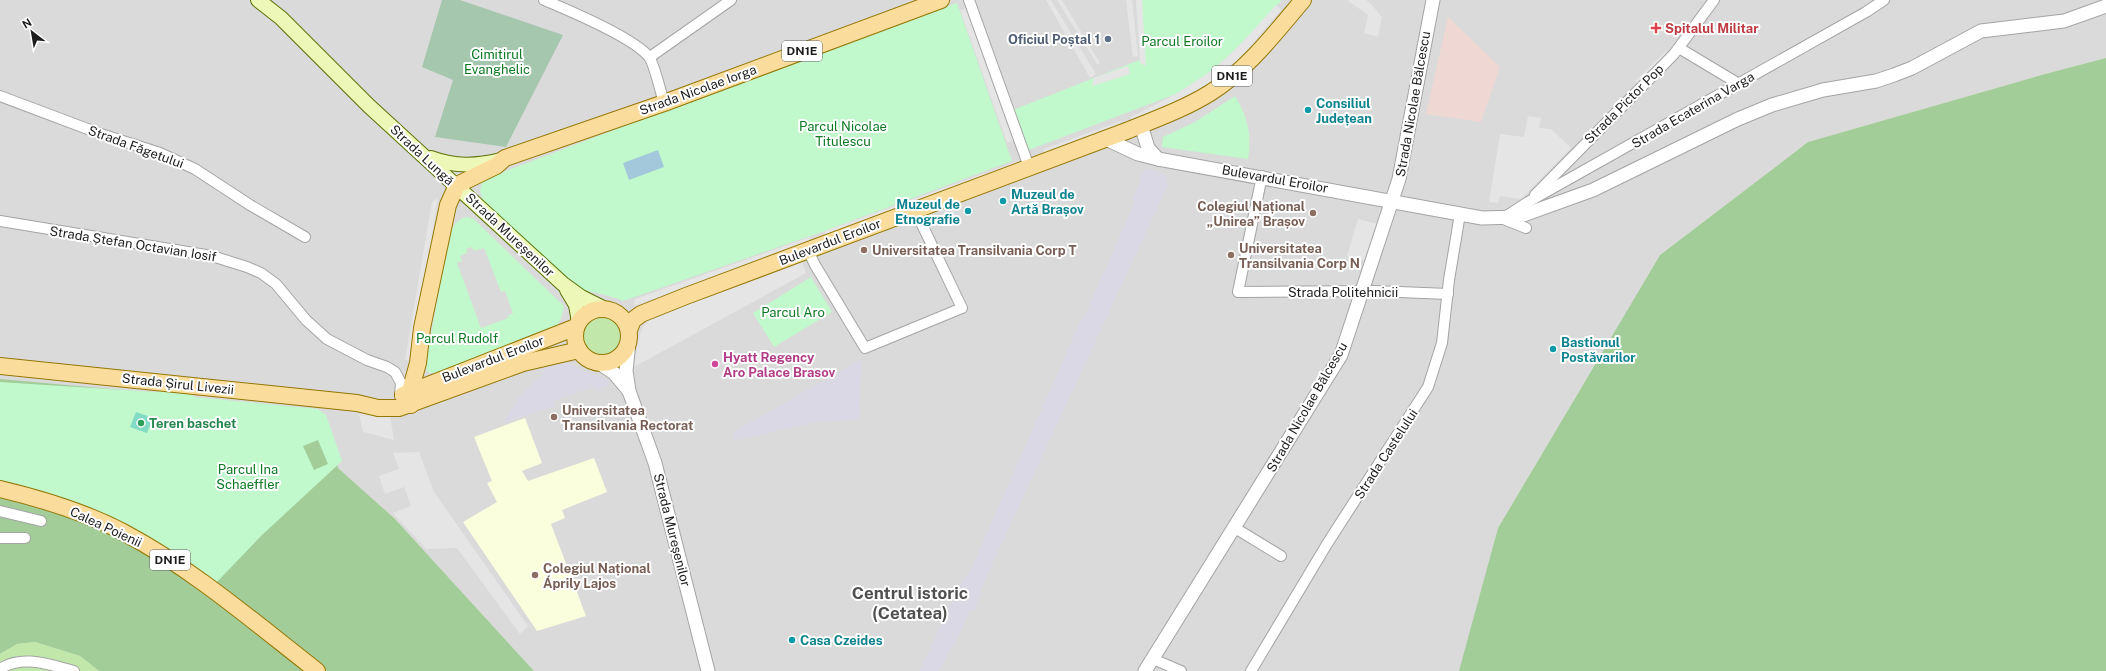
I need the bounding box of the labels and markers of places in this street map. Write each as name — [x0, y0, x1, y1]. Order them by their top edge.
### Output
place label: Spitalul Militar — [1665, 21, 1759, 36]
marker: Spitalul Militar — [1650, 22, 1662, 34]
place label: Oficiul Poștal 1 — [1008, 32, 1100, 47]
marker: Oficiul Poștal 1 — [1103, 34, 1113, 44]
place label: Consiliul Județean — [1316, 96, 1372, 126]
marker: Consiliul Județean — [1303, 105, 1313, 115]
place label: Muzeul de Artă Brașov — [1011, 187, 1084, 217]
marker: Muzeul de Artă Brașov — [998, 196, 1008, 206]
place label: Muzeul de Etnografie — [895, 197, 960, 227]
place label: Colegiul Național „Unirea” Brașov — [1197, 199, 1305, 229]
marker: Muzeul de Etnografie — [963, 206, 973, 216]
marker: Colegiul Național „Unirea” Brașov — [1308, 208, 1318, 218]
place label: Universitatea Transilvania Corp N — [1239, 241, 1360, 271]
place label: Universitatea Transilvania Corp T — [872, 243, 1076, 258]
marker: Universitatea Transilvania Corp T — [859, 245, 869, 255]
marker: Universitatea Transilvania Corp N — [1226, 250, 1236, 260]
place label: Bastionul Postăvarilor — [1561, 335, 1636, 365]
marker: Bastionul Postăvarilor — [1548, 344, 1558, 354]
place label: Hyatt Regency Aro Palace Brasov — [723, 350, 835, 380]
marker: Hyatt Regency Aro Palace Brasov — [710, 359, 720, 369]
place label: Universitatea Transilvania Rectorat — [562, 403, 693, 433]
marker: Universitatea Transilvania Rectorat — [549, 412, 559, 422]
place label: Teren baschet — [149, 416, 236, 431]
marker: Teren baschet — [136, 418, 146, 428]
place label: Colegiul Național Áprily Lajos — [543, 561, 651, 591]
marker: Colegiul Național Áprily Lajos — [530, 570, 540, 580]
place label: Casa Czeides — [800, 633, 883, 648]
marker: Casa Czeides — [787, 635, 797, 645]

